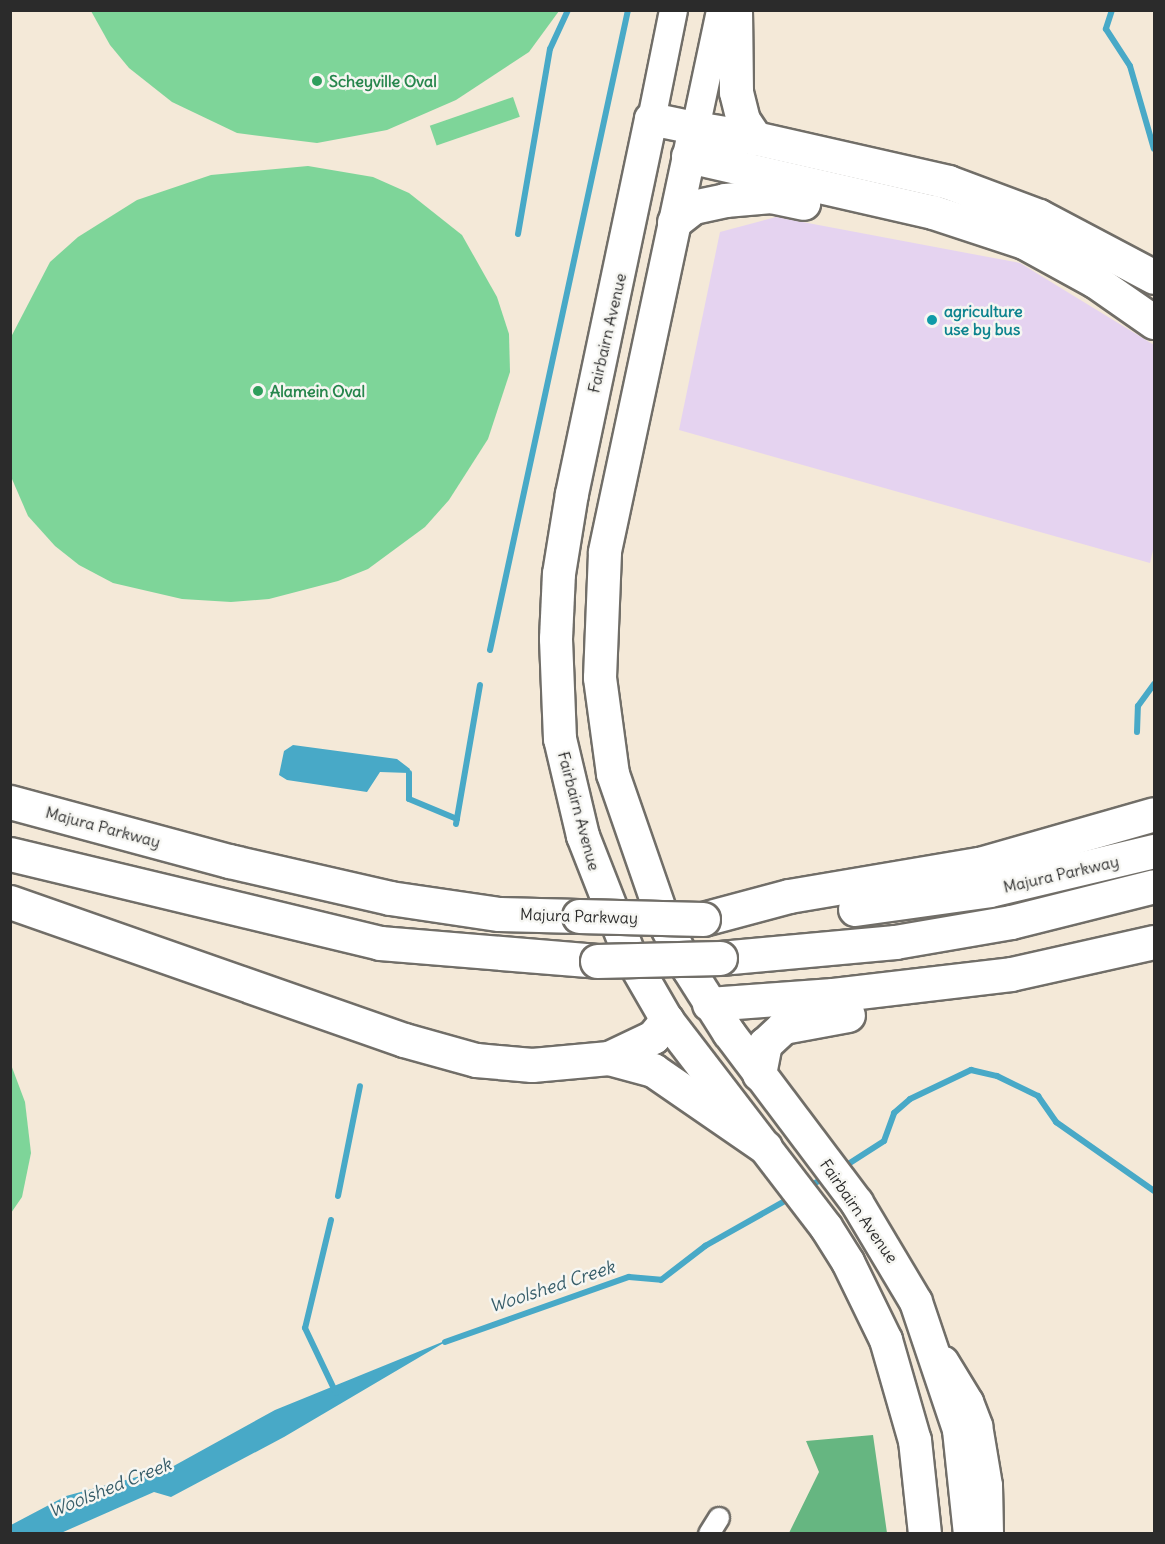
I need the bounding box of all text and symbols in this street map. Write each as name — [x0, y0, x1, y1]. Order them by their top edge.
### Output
place label: Scheyville Oval — [329, 71, 437, 91]
marker: Scheyville Oval — [310, 74, 324, 88]
street label: Fairbairn Avenue — [584, 271, 630, 395]
place label: agriculture use by bus — [944, 301, 1023, 339]
marker: agriculture use by bus — [925, 313, 939, 327]
place label: Alamein Oval — [270, 381, 365, 401]
marker: Alamein Oval — [251, 384, 265, 398]
street label: Fairbairn Avenue — [554, 749, 604, 873]
street label: Majura Parkway — [44, 802, 162, 852]
street label: Majura Parkway — [1001, 851, 1121, 897]
street label: Majura Parkway — [520, 904, 638, 928]
street label: Fairbairn Avenue — [816, 1155, 902, 1267]
water label: Woolshed Creek — [487, 1257, 617, 1317]
water label: Woolshed Creek — [46, 1454, 174, 1522]

